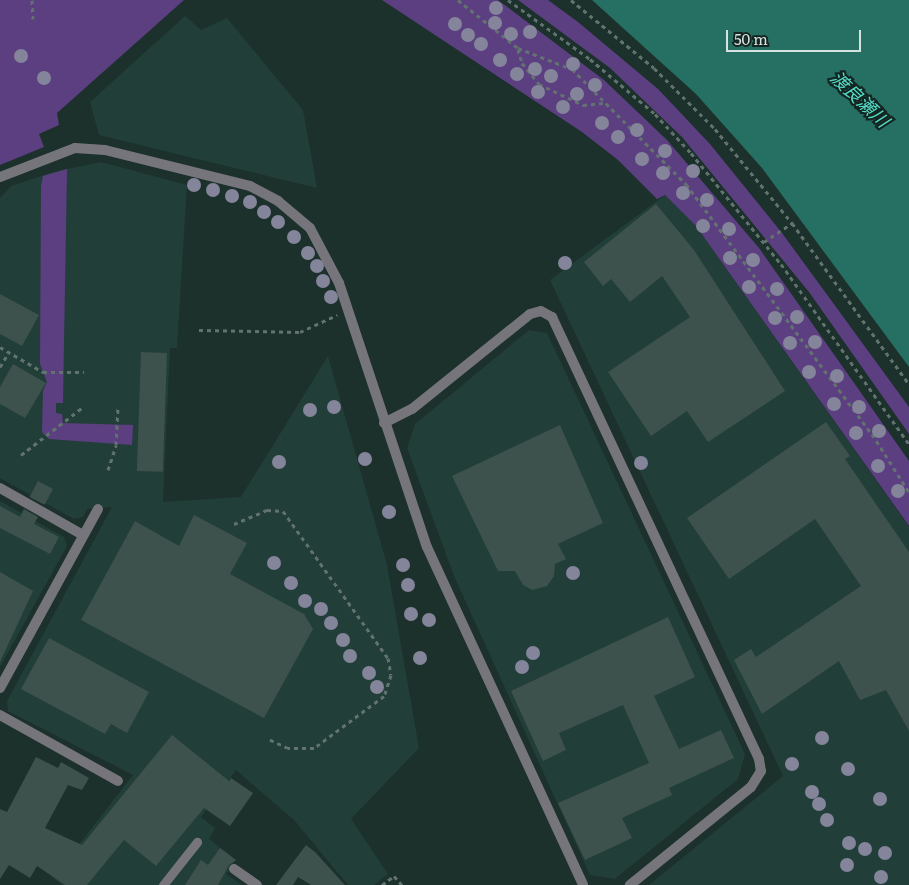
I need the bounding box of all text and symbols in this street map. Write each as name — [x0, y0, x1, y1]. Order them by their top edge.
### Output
scale bar — [729, 20, 864, 52]
text: 50 m — [734, 27, 768, 50]
water label: 渡良瀬川 — [826, 67, 894, 131]

